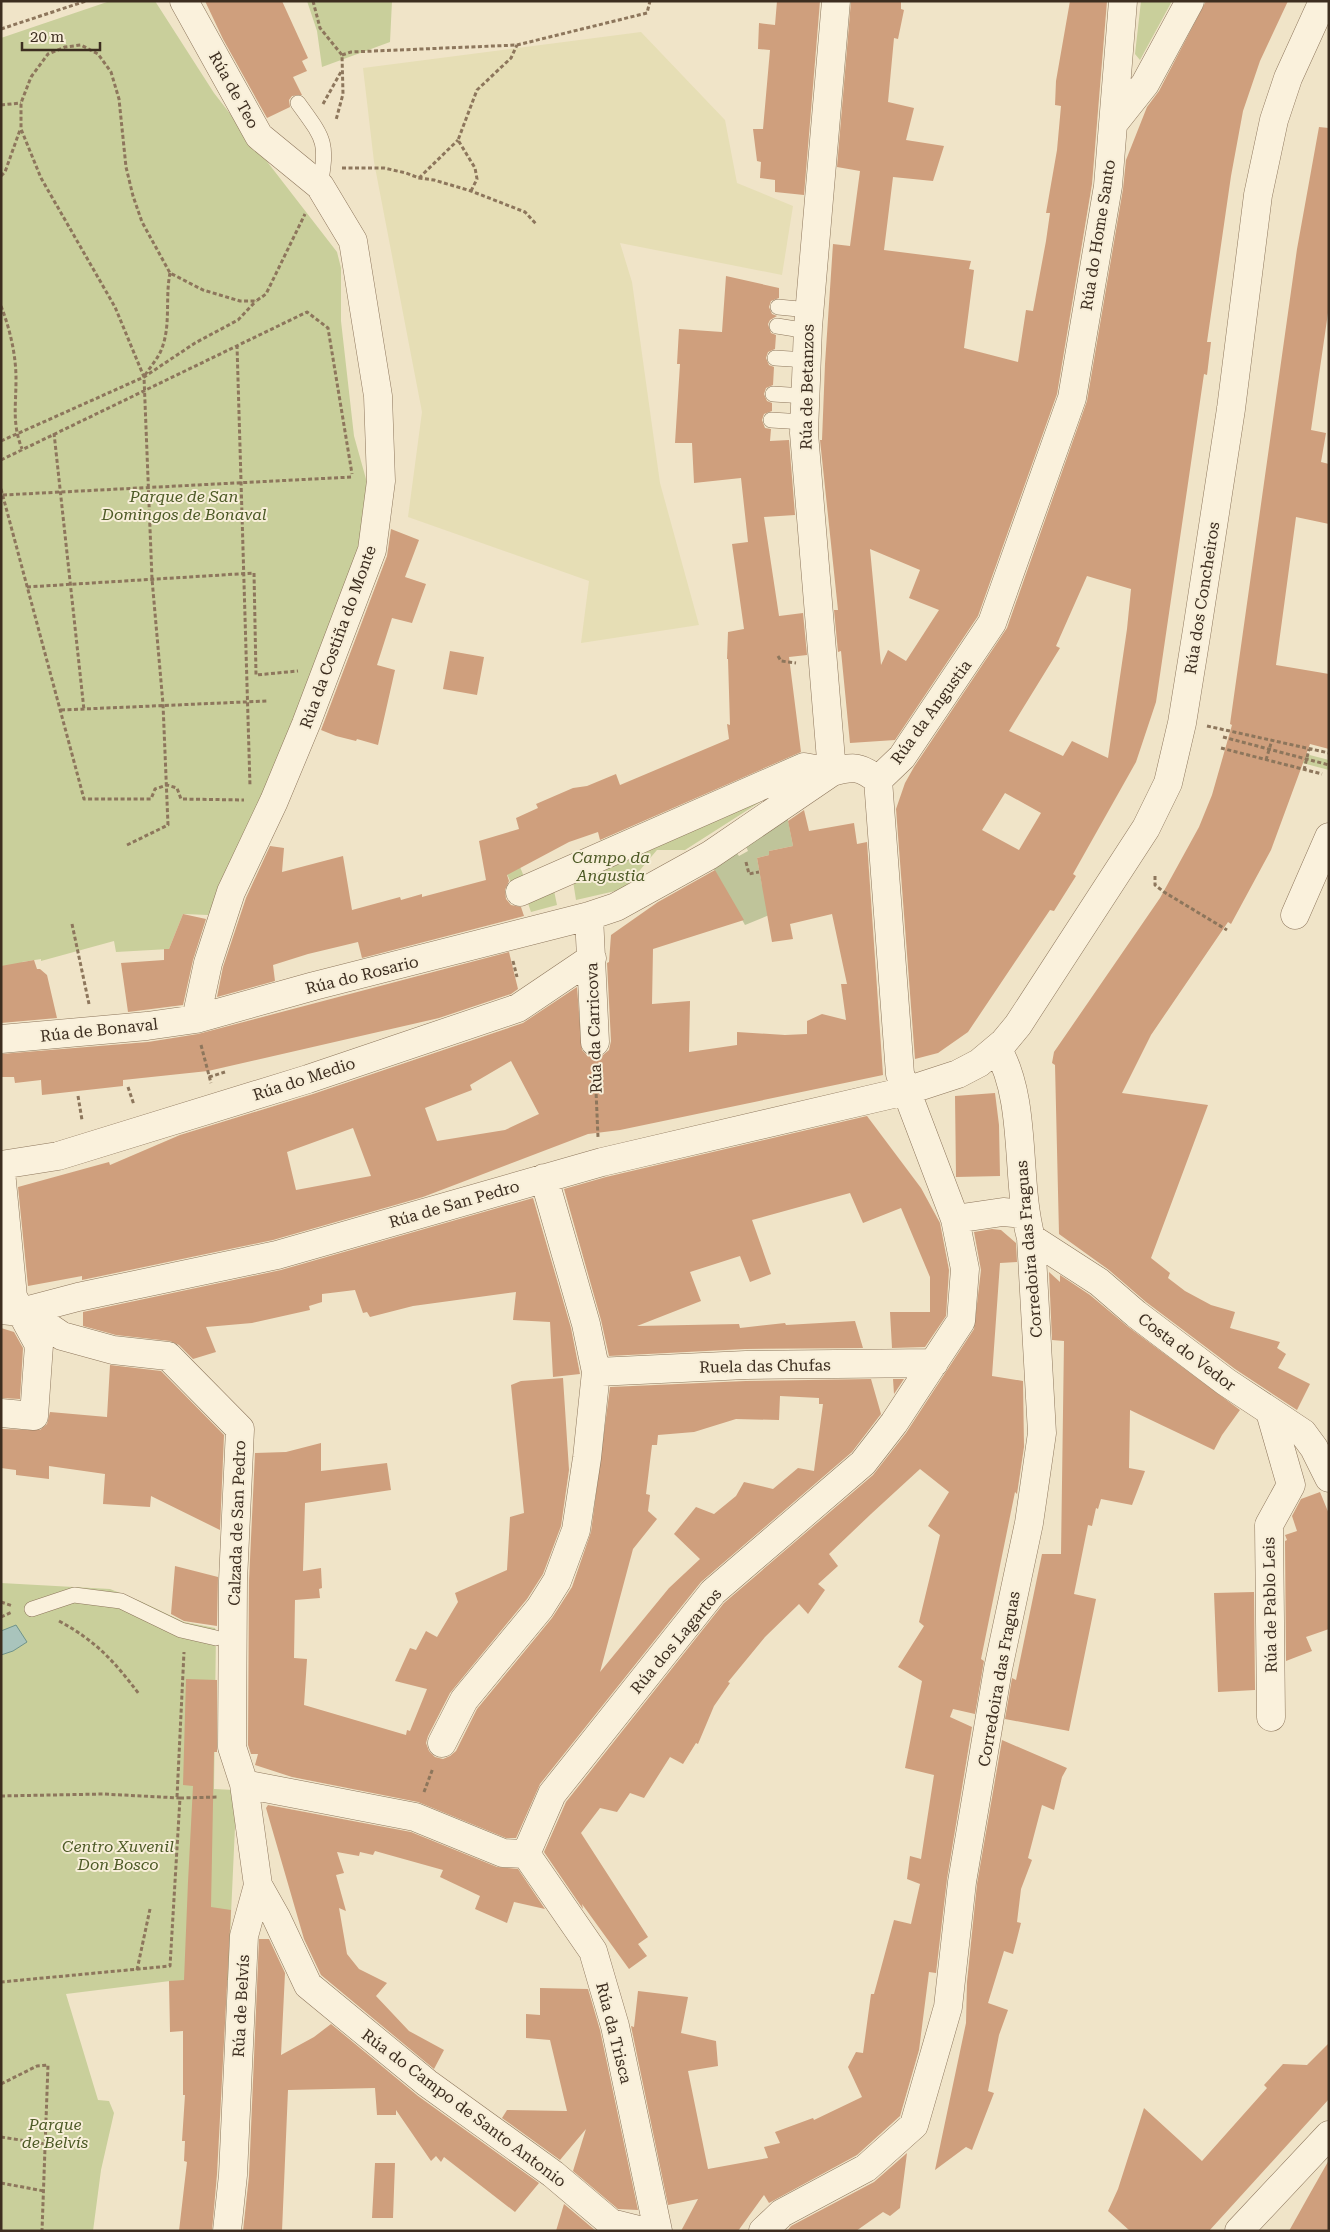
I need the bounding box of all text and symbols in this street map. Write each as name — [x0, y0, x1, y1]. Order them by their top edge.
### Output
scale bar — [22, 20, 100, 52]
text: 20 m — [30, 28, 65, 46]
street label: Rúa de Teo — [205, 48, 263, 132]
street label: Rúa do Home Santo — [1077, 158, 1119, 312]
street label: Rúa de Betanzos — [796, 323, 818, 450]
park label: Parque de San Domingos de Bonaval — [100, 487, 267, 524]
street label: Rúa dos Concheiros — [1181, 520, 1223, 676]
street label: Rúa da Costiña do Monte — [296, 543, 380, 731]
street label: Rúa da Angustia — [887, 656, 975, 768]
park label: Campo da Angustia — [572, 848, 650, 885]
street label: Rúa do Rosario — [303, 952, 421, 998]
street label: Rúa da Carricova — [582, 962, 606, 1094]
street label: Rúa de Bonaval — [39, 1014, 159, 1046]
street label: Rúa do Medio — [250, 1053, 358, 1105]
street label: Corredoira das Fraguas — [1012, 1159, 1046, 1338]
street label: Rúa de San Pedro — [387, 1176, 522, 1232]
street label: Costa do Vedor — [1134, 1309, 1240, 1395]
street label: Ruela das Chufas — [699, 1355, 831, 1377]
street label: Calzada de San Pedro — [225, 1440, 249, 1606]
street label: Rúa de Pablo Leis — [1259, 1537, 1281, 1673]
street label: Rúa dos Lagartos — [626, 1584, 726, 1697]
street label: Corredoira das Fraguas — [974, 1589, 1024, 1768]
park label: Centro Xuvenil Don Bosco — [62, 1837, 174, 1874]
street label: Rúa de Belvís — [229, 1954, 253, 2058]
street label: Rúa da Trisca — [592, 1980, 636, 2086]
street label: Rúa do Campo de Santo Antonio — [358, 2025, 570, 2191]
park label: Parque de Belvís — [22, 2115, 88, 2152]

